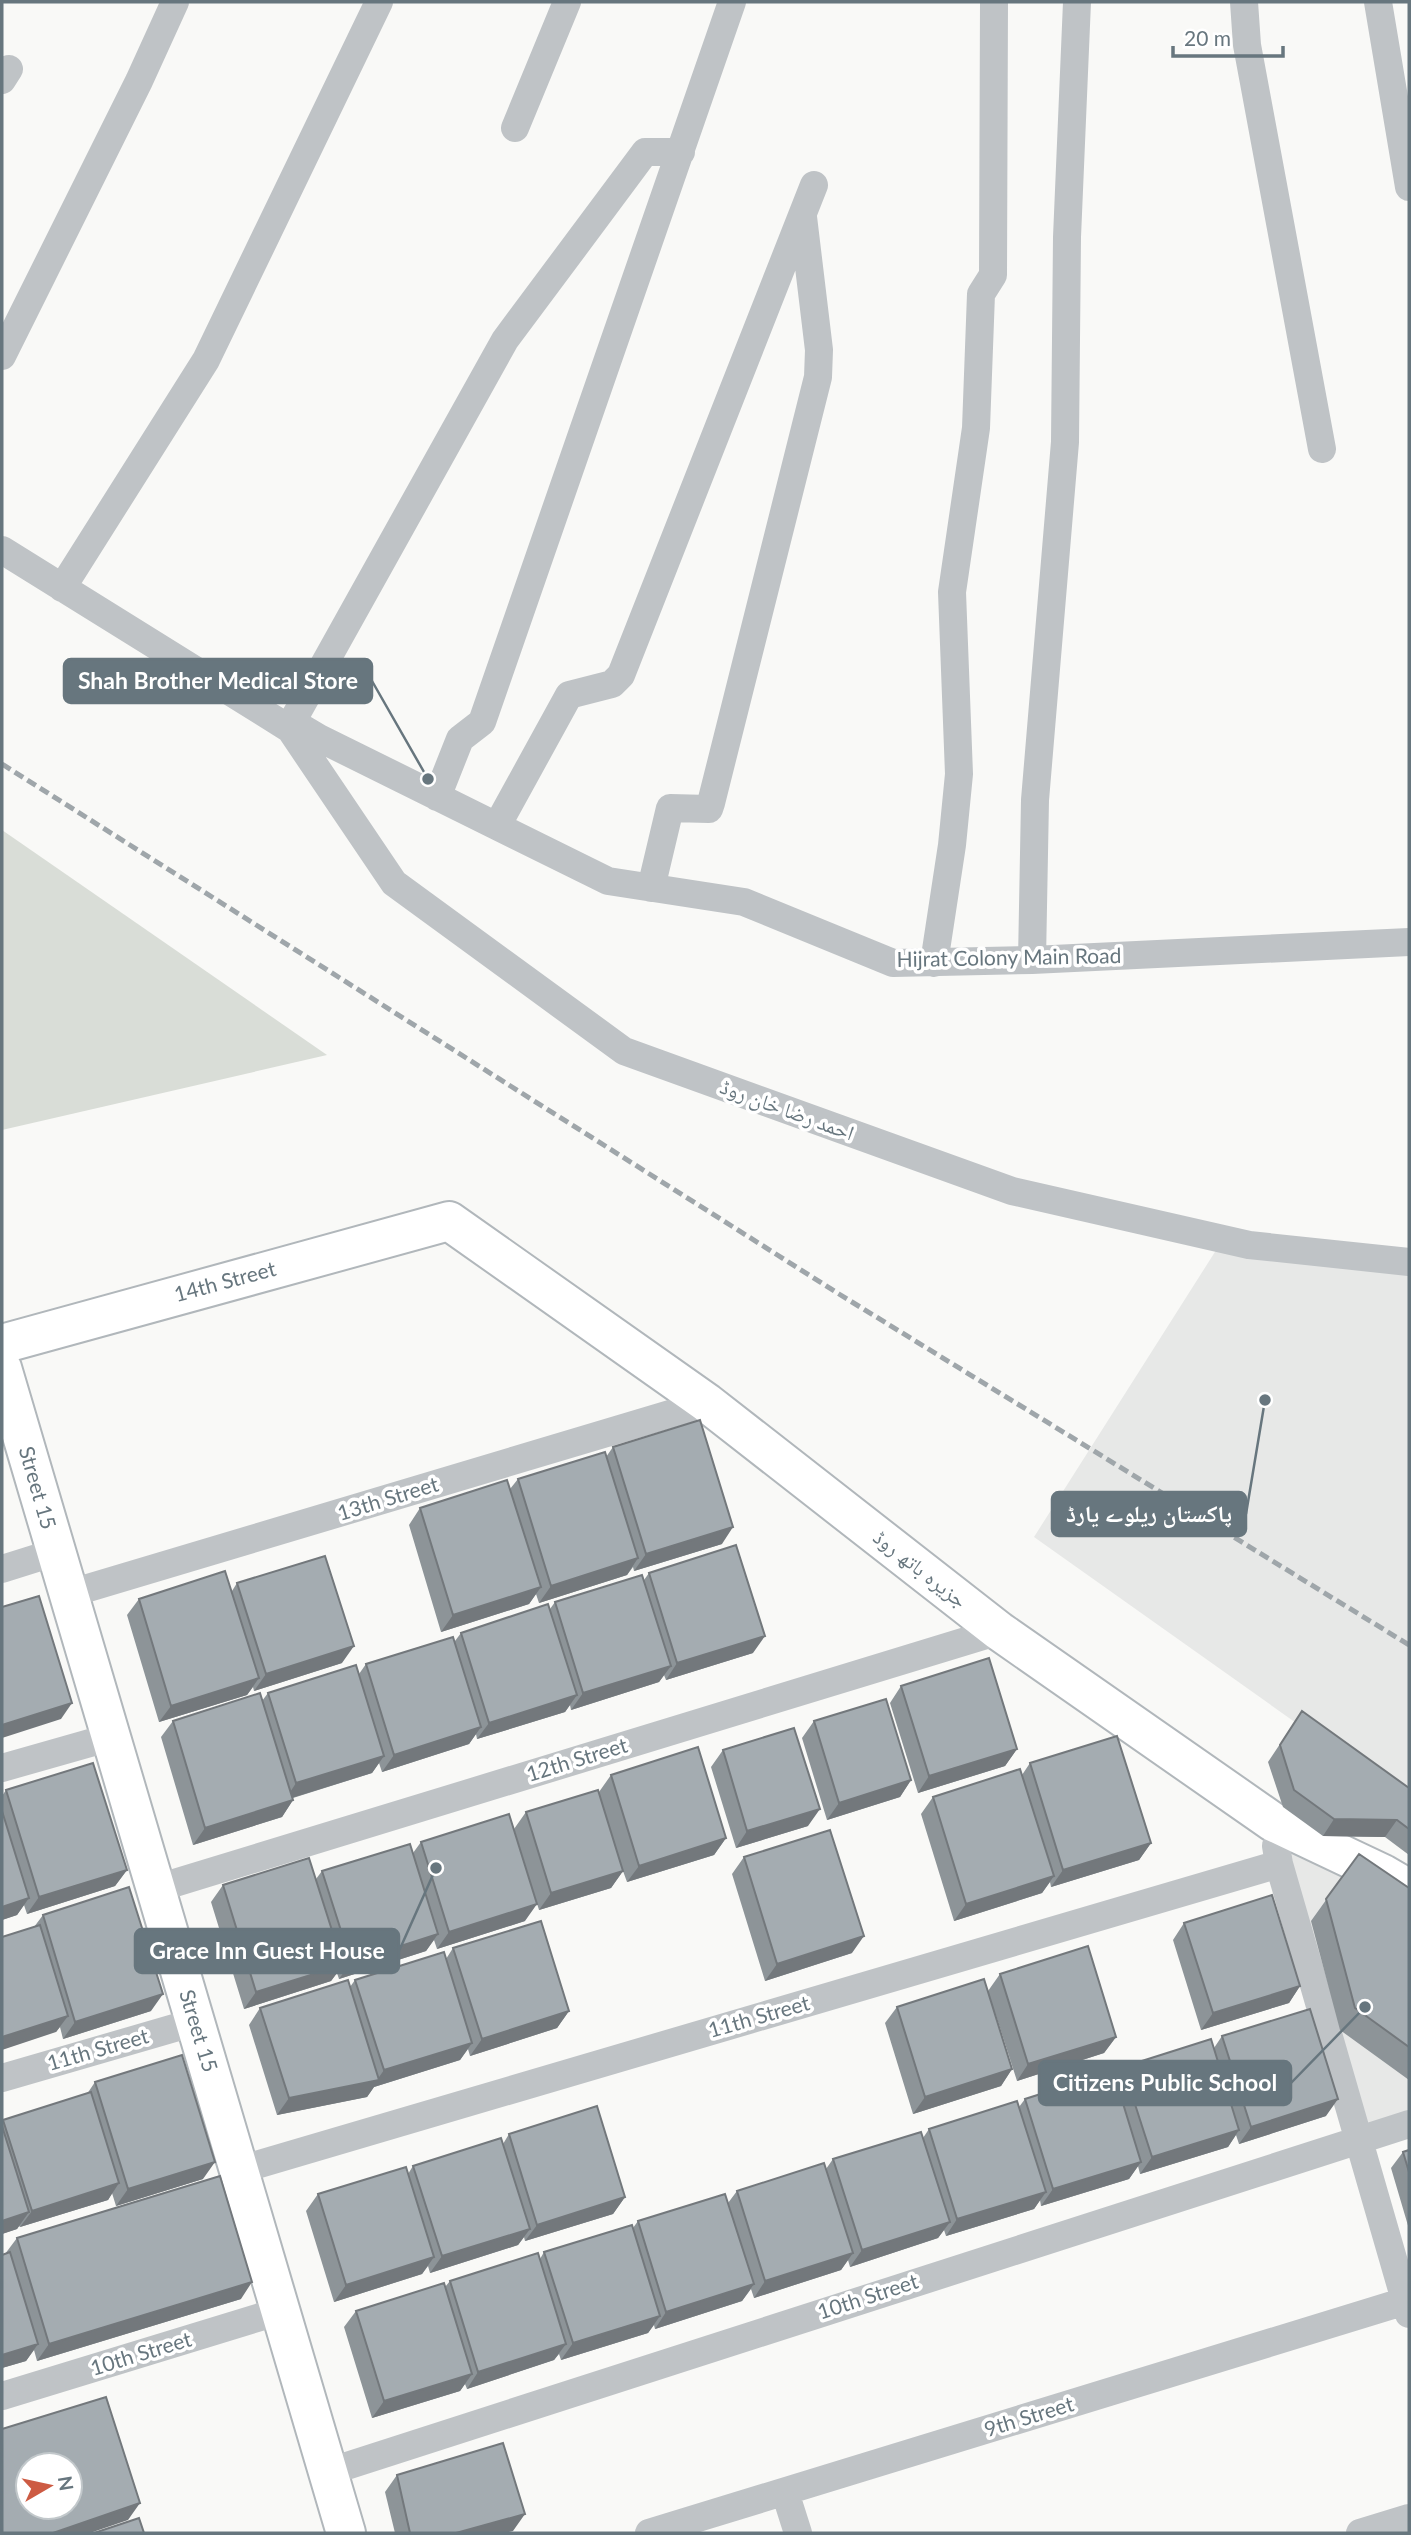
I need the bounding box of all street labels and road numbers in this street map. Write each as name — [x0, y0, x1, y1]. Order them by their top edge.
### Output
street label: Hijrat Colony Main Road — [896, 942, 1122, 971]
street label: احمد رضا خان روڈ — [717, 1073, 858, 1145]
street label: 14th Street — [171, 1255, 279, 1306]
street label: Street 15 — [15, 1443, 62, 1532]
street label: 13th Street — [334, 1470, 442, 1525]
street label: جزیرہ باتھ روڈ — [868, 1523, 973, 1613]
street label: 12th Street — [523, 1731, 631, 1786]
street label: Street 15 — [175, 1986, 224, 2075]
street label: 11th Street — [705, 1989, 813, 2042]
street label: 11th Street — [44, 2022, 152, 2075]
street label: 10th Street — [814, 2267, 921, 2324]
street label: 10th Street — [87, 2325, 195, 2380]
street label: 9th Street — [981, 2390, 1077, 2441]

